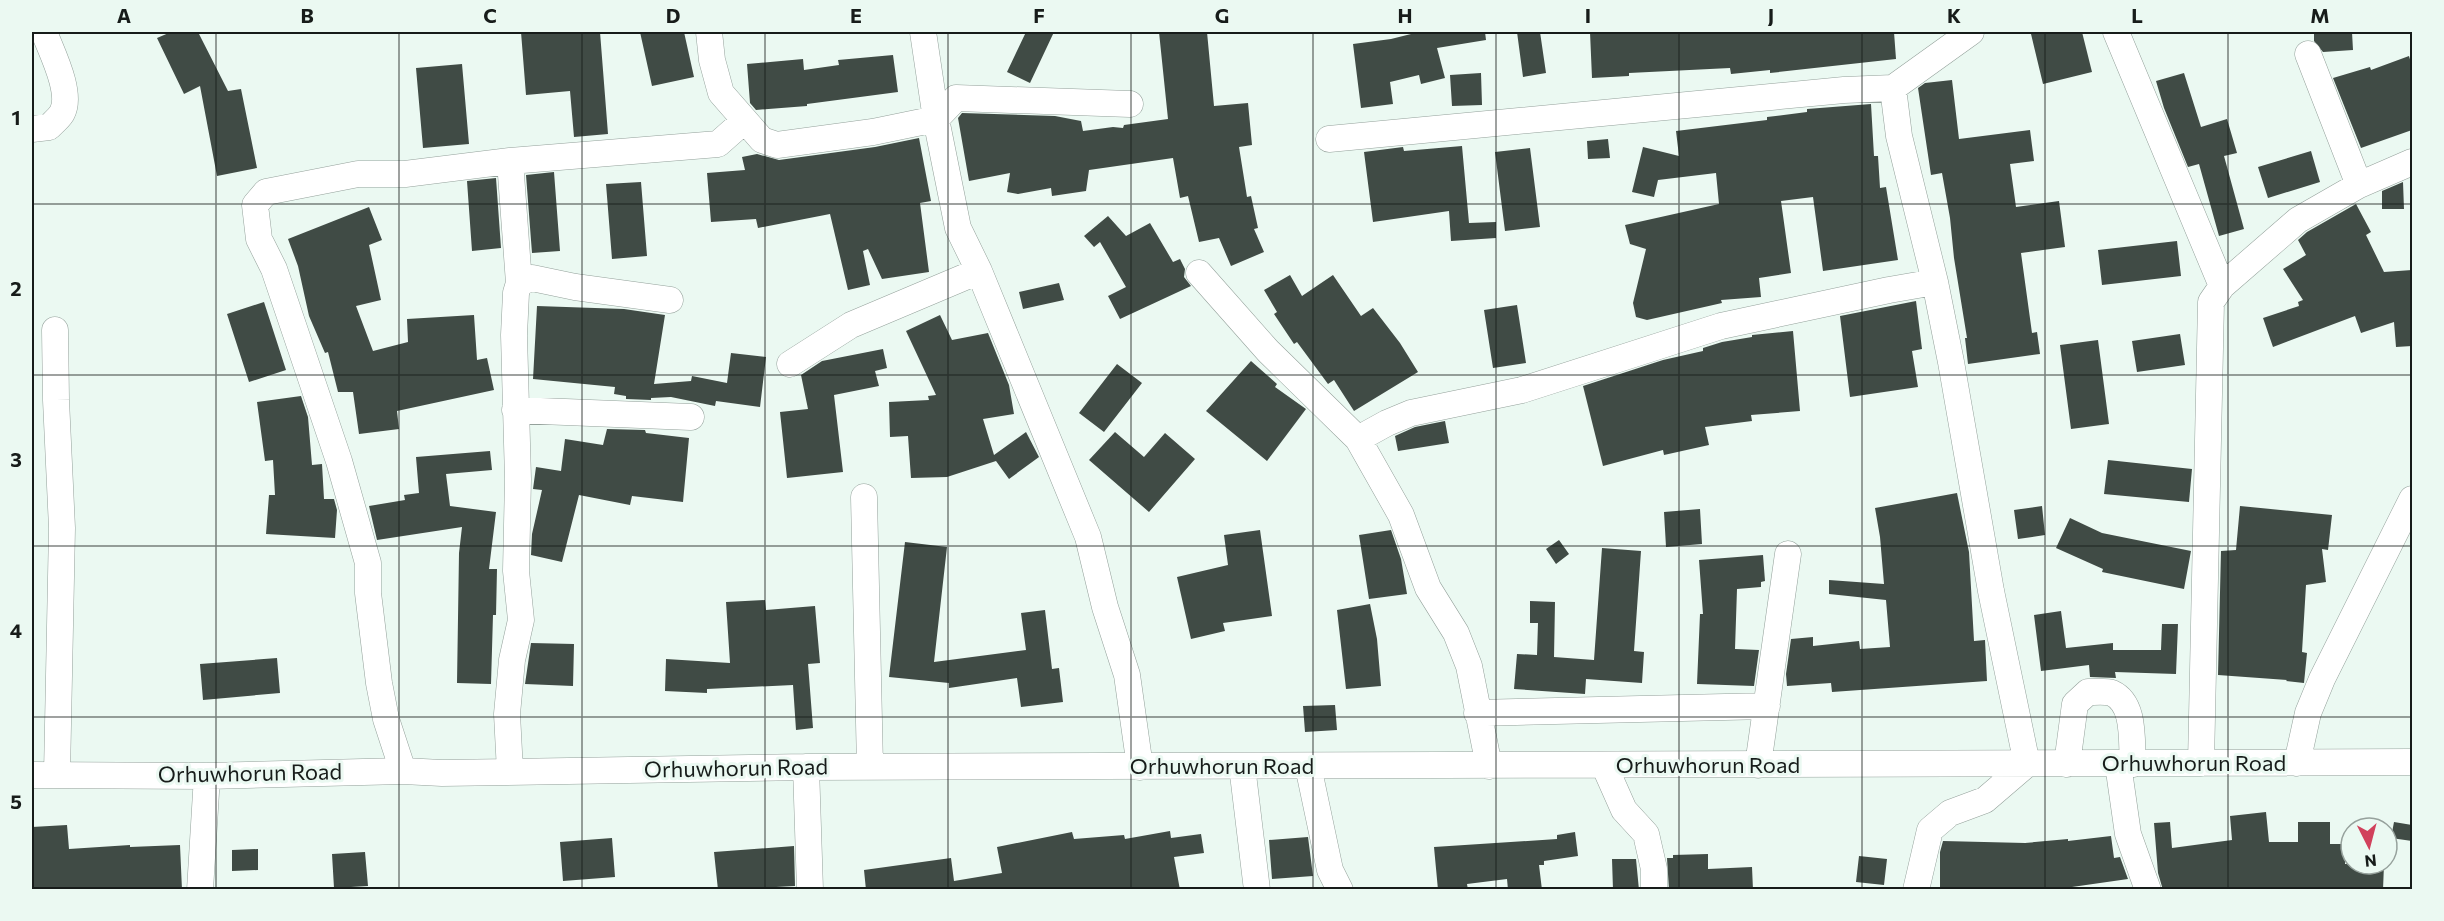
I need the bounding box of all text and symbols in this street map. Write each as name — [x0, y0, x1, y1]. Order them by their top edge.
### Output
text: A — [117, 3, 131, 27]
text: B — [300, 3, 314, 27]
text: C — [483, 3, 497, 27]
text: D — [666, 3, 680, 27]
text: E — [850, 3, 862, 27]
text: F — [1033, 3, 1045, 27]
text: G — [1215, 3, 1229, 27]
text: H — [1398, 3, 1413, 27]
text: I — [1585, 3, 1591, 27]
text: J — [1768, 3, 1774, 27]
text: K — [1947, 3, 1961, 27]
text: L — [2131, 3, 2143, 27]
text: M — [2310, 3, 2330, 27]
text: 1 — [11, 105, 21, 129]
text: 2 — [10, 276, 22, 300]
text: 3 — [10, 447, 22, 471]
text: 4 — [10, 618, 22, 642]
street label: Orhuwhorun Road — [2102, 749, 2286, 776]
street label: Orhuwhorun Road — [1616, 751, 1800, 778]
street label: Orhuwhorun Road — [644, 752, 828, 783]
street label: Orhuwhorun Road — [1130, 752, 1314, 779]
street label: Orhuwhorun Road — [158, 757, 342, 788]
text: 5 — [10, 789, 22, 813]
north arrow — [2339, 816, 2399, 876]
text: N — [2364, 851, 2378, 871]

